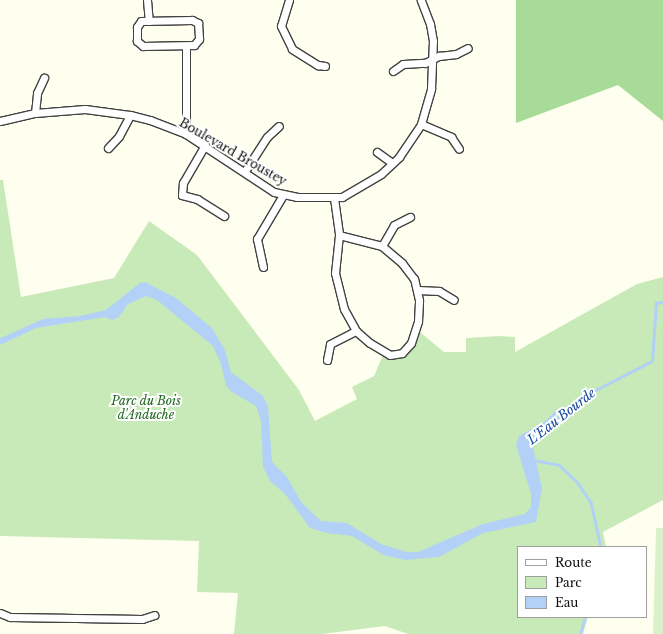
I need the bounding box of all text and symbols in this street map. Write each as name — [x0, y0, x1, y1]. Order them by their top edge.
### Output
street label: Boulevard Broustey — [177, 115, 289, 189]
water label: L'Eau Bourde — [525, 385, 599, 449]
park label: Parc du Bois d'Anduche — [111, 394, 181, 422]
legend — [517, 546, 647, 618]
text: Route — [555, 555, 592, 570]
text: Parc — [555, 575, 582, 590]
text: Eau — [555, 595, 578, 610]

